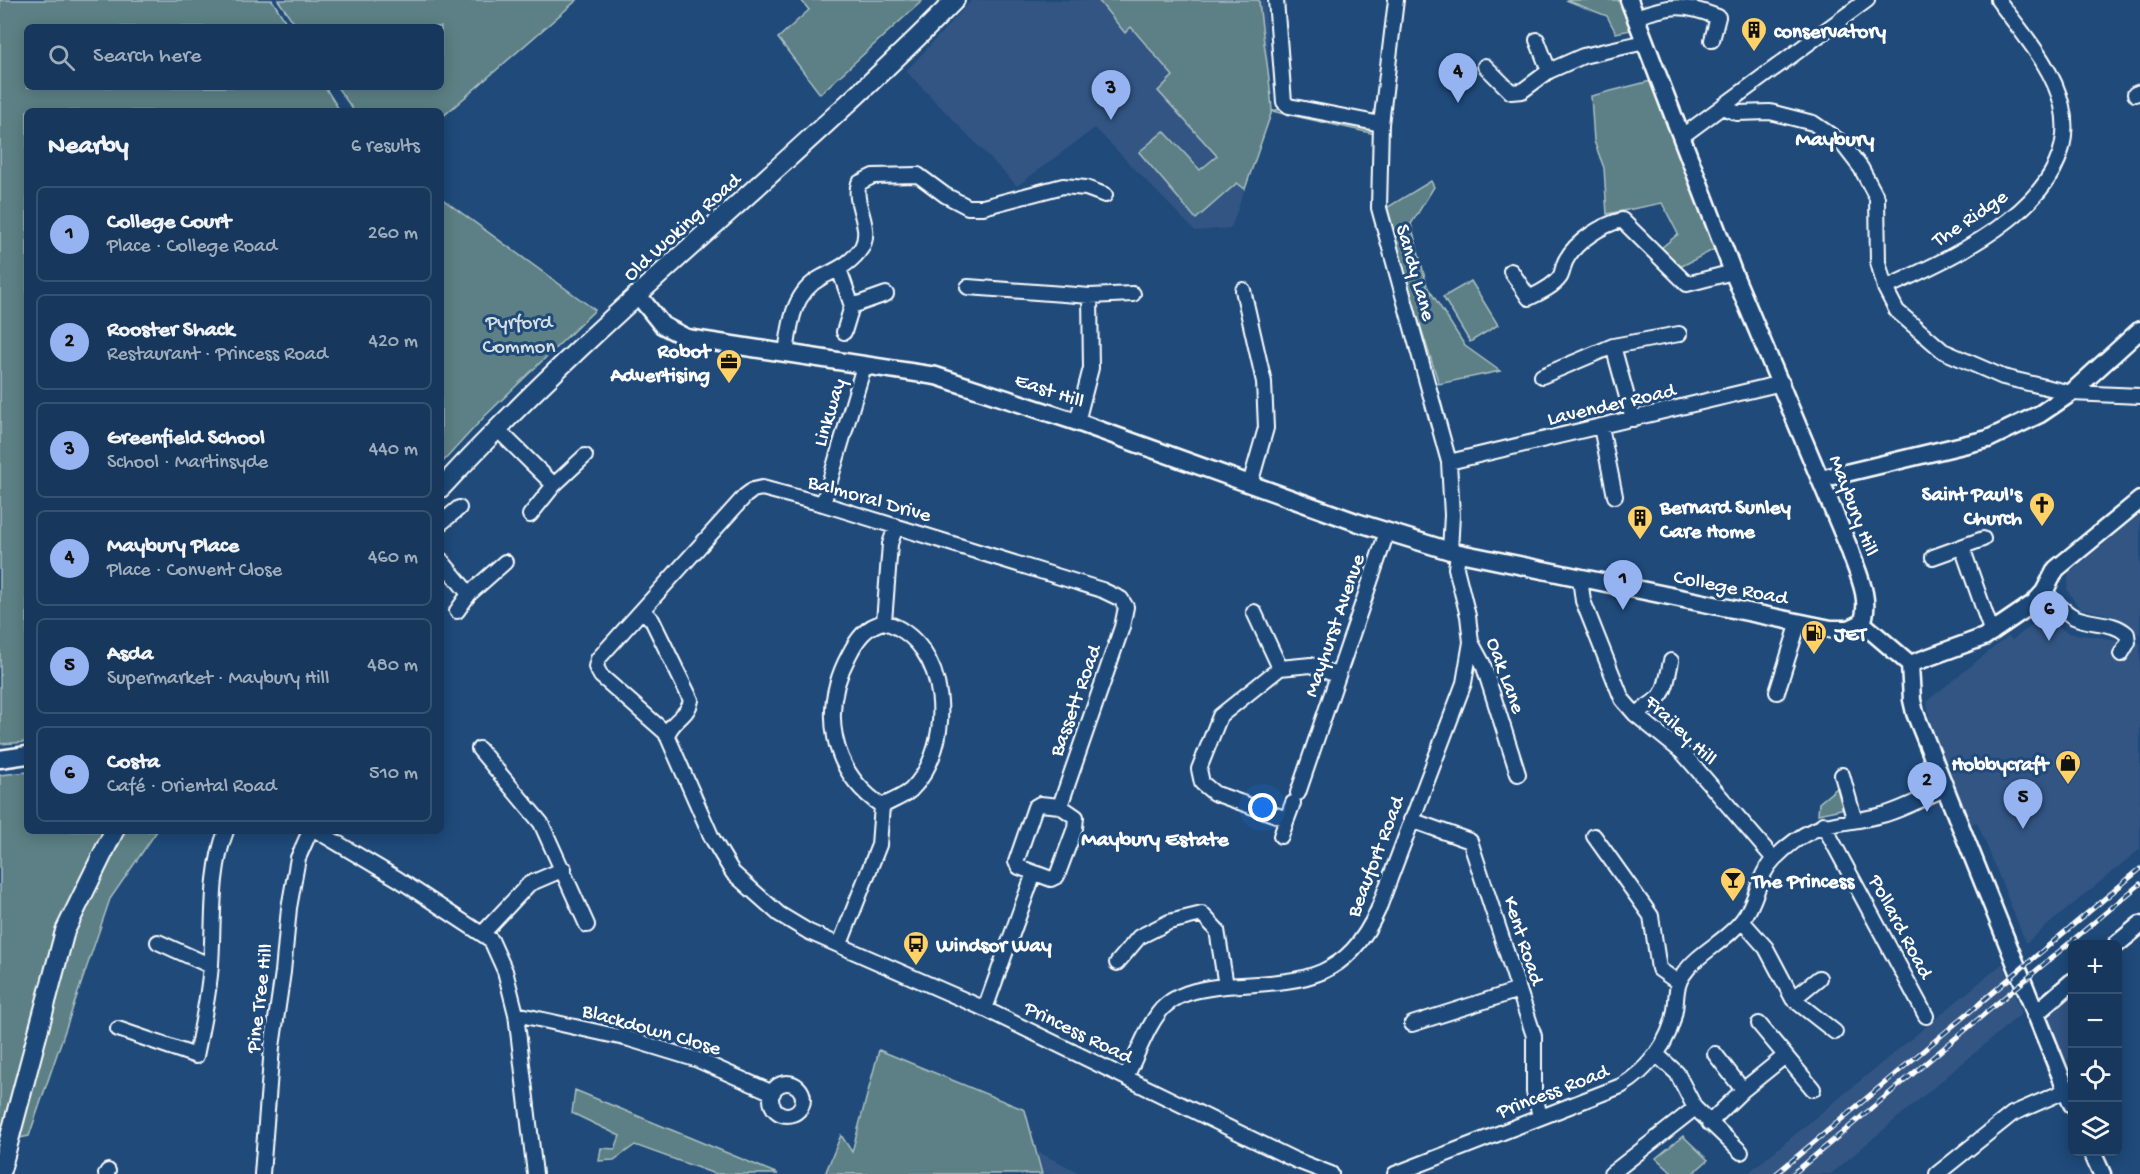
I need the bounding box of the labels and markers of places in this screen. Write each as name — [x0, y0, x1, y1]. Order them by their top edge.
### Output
building icon: conservatory — [1739, 15, 1769, 53]
place label: conservatory — [1774, 21, 1887, 46]
pin: 4 — [1438, 54, 1478, 103]
pin: 3 — [1092, 70, 1130, 120]
place label: Robot Advertising — [609, 341, 712, 390]
office icon: Robot Advertising — [714, 347, 744, 385]
place label: Saint Paul's Church — [1922, 484, 2023, 533]
church icon: Saint Paul's Church — [2027, 490, 2057, 528]
place label: Bernard Sunley Care Home — [1659, 497, 1791, 546]
building icon: Bernard Sunley Care Home — [1625, 503, 1655, 541]
pin: 1 — [1604, 560, 1642, 610]
pin: 6 — [2030, 592, 2068, 641]
fuel station icon: JET — [1799, 618, 1829, 656]
place label: JET — [1833, 624, 1868, 649]
shop icon: Hobbycraft — [2053, 748, 2083, 786]
place label: Hobbycraft — [1951, 754, 2050, 779]
pin: 2 — [1908, 762, 1946, 812]
pin: 5 — [2004, 780, 2042, 829]
bar icon: The Princess — [1718, 865, 1748, 903]
place label: The Princess — [1750, 871, 1855, 896]
bus stop icon: Windsor Way — [901, 929, 931, 967]
place label: Windsor Way — [935, 935, 1052, 960]

